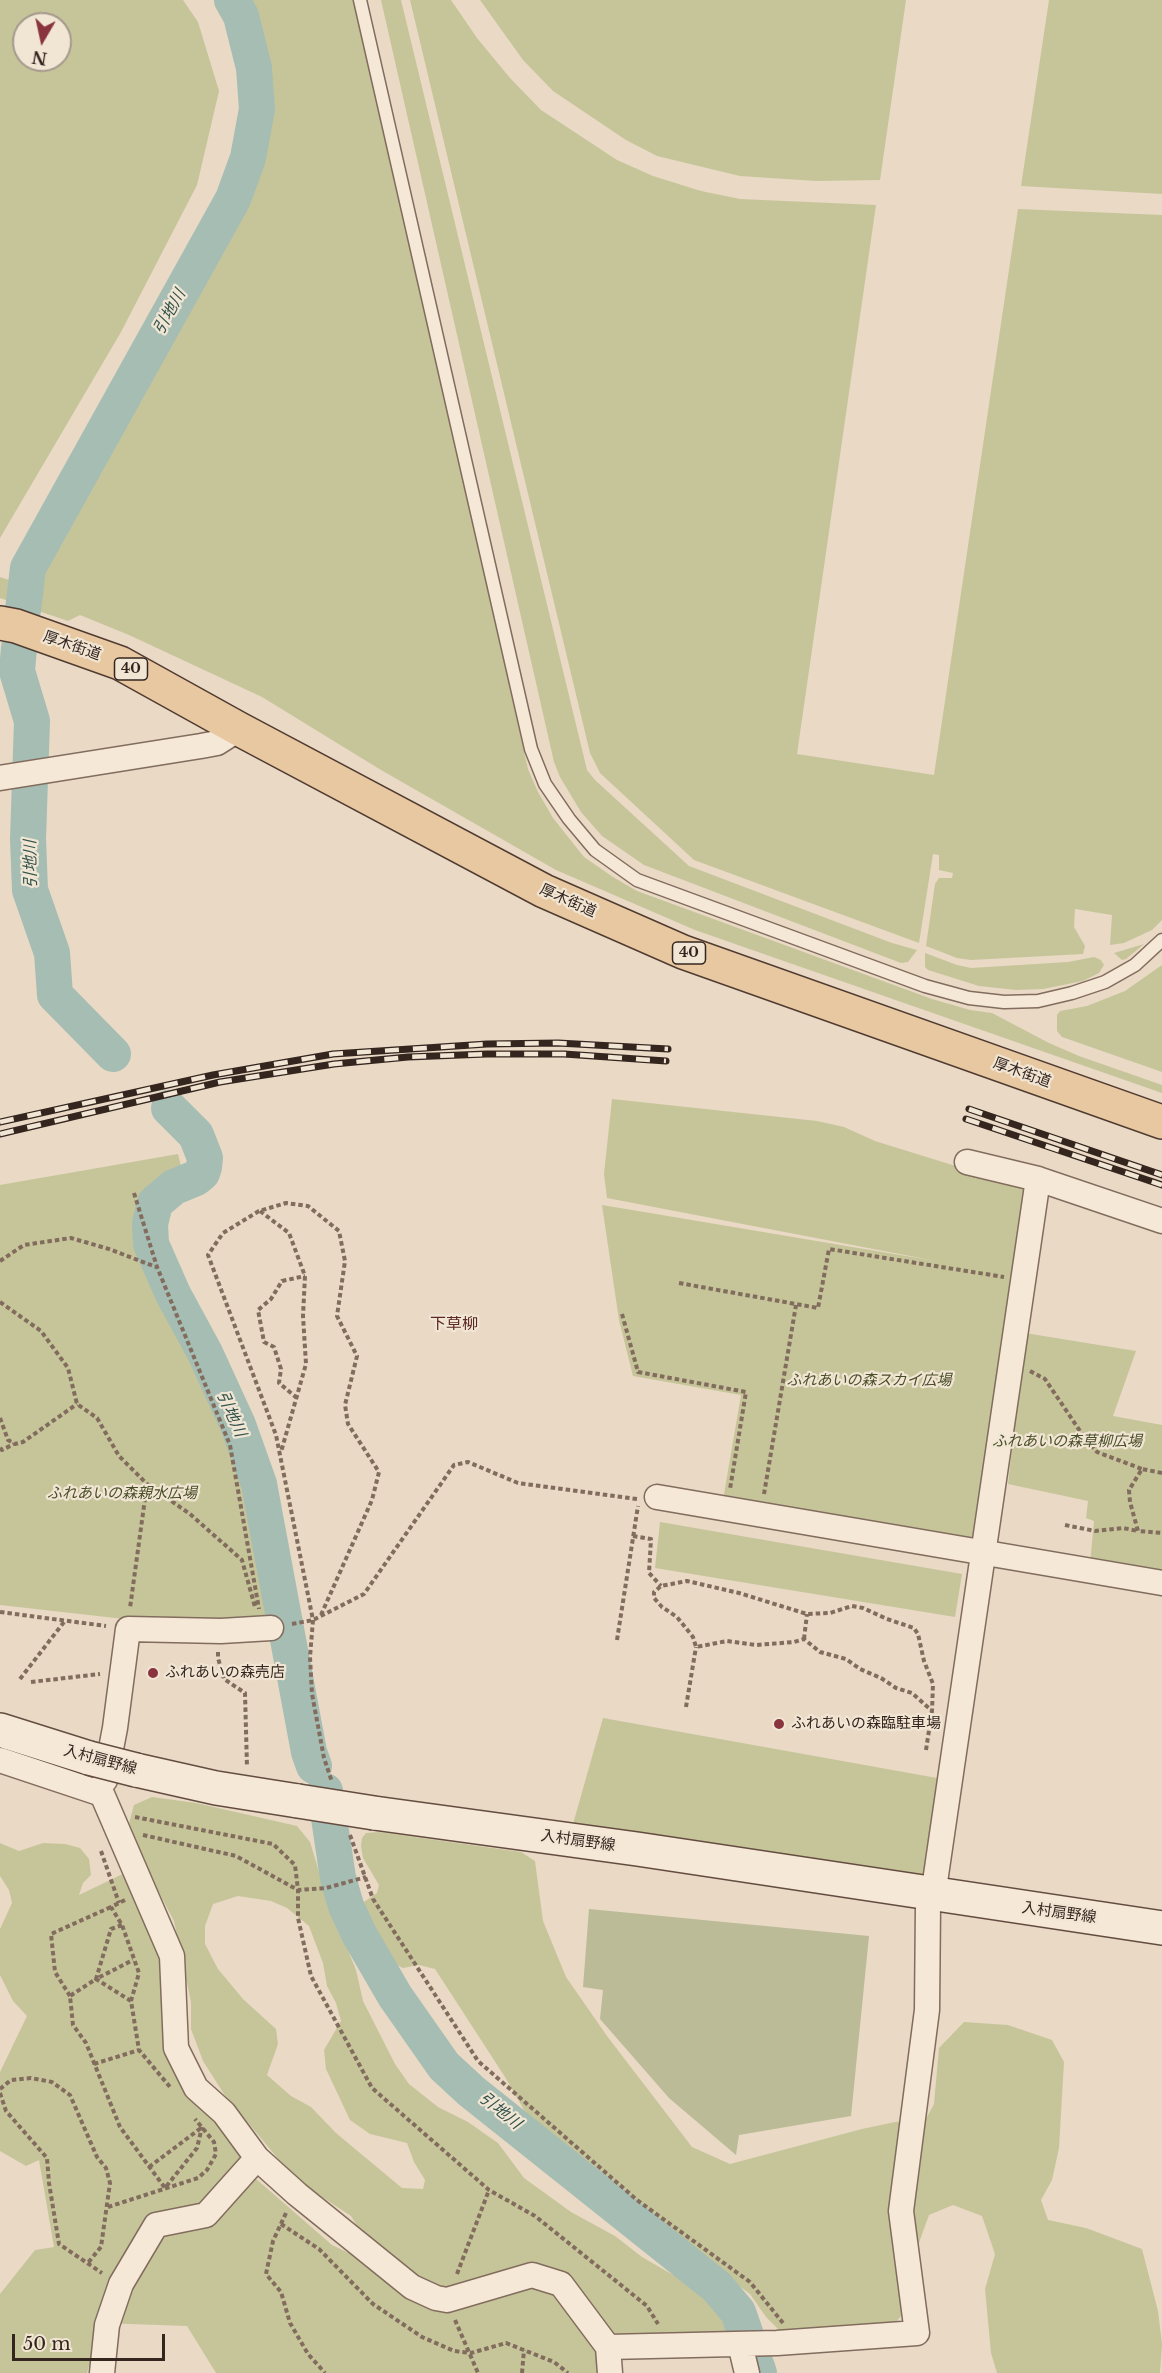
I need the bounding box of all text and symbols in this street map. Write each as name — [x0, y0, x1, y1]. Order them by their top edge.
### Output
north arrow — [12, 12, 72, 72]
text: N — [31, 47, 48, 69]
water label: 引地川 — [150, 286, 190, 338]
street label: 厚木街道 — [41, 628, 103, 664]
road number: 40 — [114, 658, 148, 680]
water label: 引地川 — [21, 840, 41, 888]
street label: 厚木街道 — [537, 881, 599, 921]
road number: 40 — [672, 942, 706, 964]
street label: 厚木街道 — [991, 1054, 1053, 1092]
district label: 下草柳 — [430, 1314, 478, 1334]
park label: ふれあいの森スカイ広場 — [787, 1372, 951, 1390]
water label: 引地川 — [212, 1388, 250, 1440]
park label: ふれあいの森草柳広場 — [992, 1433, 1142, 1451]
park label: ふれあいの森親水広場 — [47, 1485, 197, 1503]
place label: ふれあいの森売店 — [165, 1664, 285, 1682]
marker: ふれあいの森売店 — [146, 1666, 160, 1680]
place label: ふれあいの森臨駐車場 — [791, 1715, 941, 1733]
marker: ふれあいの森臨駐車場 — [772, 1717, 786, 1731]
street label: 入村扇野線 — [61, 1742, 139, 1778]
street label: 入村扇野線 — [540, 1827, 616, 1855]
street label: 入村扇野線 — [1021, 1899, 1097, 1927]
water label: 引地川 — [475, 2088, 525, 2134]
scale bar — [15, 2322, 168, 2360]
text: 50 m — [23, 2333, 71, 2355]

